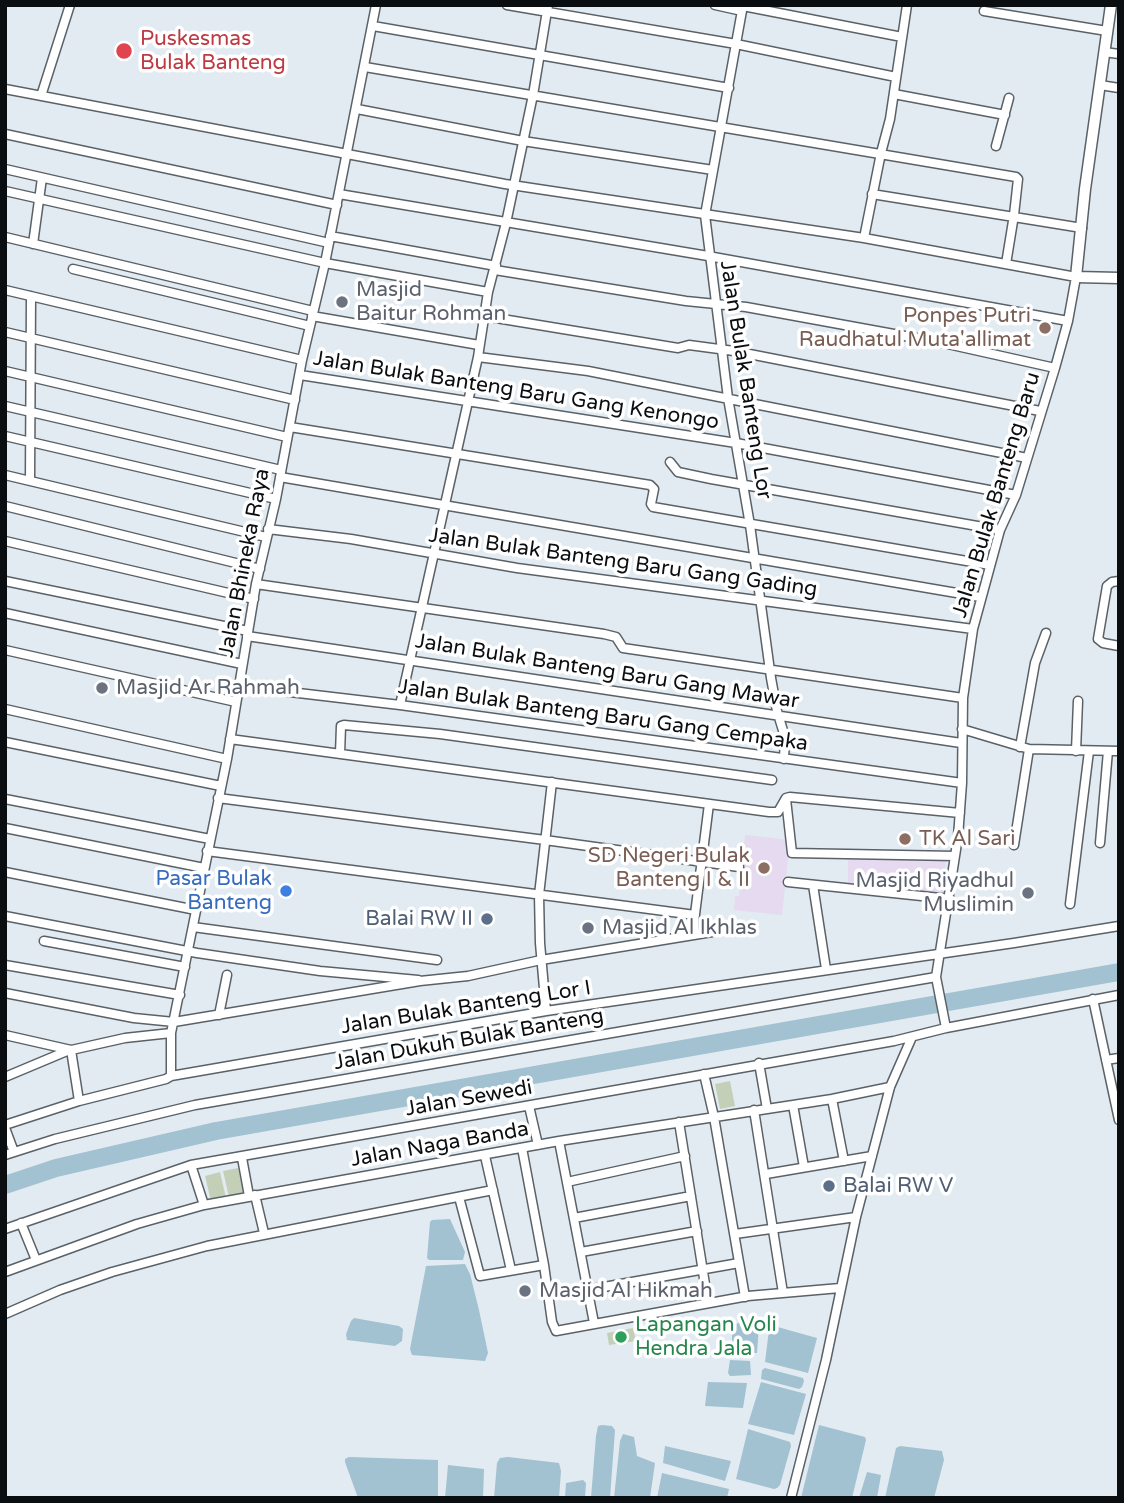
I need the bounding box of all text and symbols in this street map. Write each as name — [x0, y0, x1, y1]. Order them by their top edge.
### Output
place label: Puskesmas Bulak Banteng — [140, 26, 286, 76]
marker: Puskesmas Bulak Banteng — [114, 41, 134, 61]
street label: Jalan Bulak Banteng Lor — [714, 259, 776, 501]
place label: Masjid Baitur Rohman — [356, 277, 506, 327]
marker: Masjid Baitur Rohman — [334, 294, 350, 310]
place label: Ponpes Putri Raudhatul Muta'allimat — [799, 303, 1031, 353]
marker: Ponpes Putri Raudhatul Muta'allimat — [1037, 320, 1053, 336]
street label: Jalan Bulak Banteng Baru Gang Kenongo — [311, 346, 721, 436]
street label: Jalan Bulak Banteng Baru — [948, 369, 1046, 621]
street label: Jalan Bhineka Raya — [214, 466, 276, 660]
street label: Jalan Bulak Banteng Baru Gang Gading — [427, 523, 819, 603]
street label: Jalan Bulak Banteng Baru Gang Mawar — [413, 629, 801, 715]
place label: Masjid Ar Rahmah — [116, 675, 300, 701]
street label: Jalan Bulak Banteng Baru Gang Cempaka — [397, 675, 809, 757]
marker: Masjid Ar Rahmah — [94, 680, 110, 696]
place label: TK Al Sari — [919, 826, 1016, 852]
marker: TK Al Sari — [897, 831, 913, 847]
place label: SD Negeri Bulak Banteng I & II — [588, 843, 750, 893]
marker: SD Negeri Bulak Banteng I & II — [756, 860, 772, 876]
place label: Pasar Bulak Banteng — [156, 866, 272, 916]
place label: Masjid Riyadhul Muslimin — [855, 868, 1014, 918]
marker: Pasar Bulak Banteng — [278, 883, 294, 899]
marker: Masjid Riyadhul Muslimin — [1020, 885, 1036, 901]
place label: Balai RW II — [365, 906, 473, 932]
marker: Balai RW II — [479, 911, 495, 927]
place label: Masjid Al Ikhlas — [602, 915, 757, 941]
marker: Masjid Al Ikhlas — [580, 920, 596, 936]
street label: Jalan Bulak Banteng Lor I — [339, 976, 593, 1040]
street label: Jalan Dukuh Bulak Banteng — [332, 1004, 606, 1076]
street label: Jalan Sewedi — [404, 1075, 534, 1123]
street label: Jalan Naga Banda — [349, 1117, 531, 1173]
place label: Balai RW V — [843, 1173, 953, 1199]
marker: Balai RW V — [821, 1178, 837, 1194]
place label: Masjid Al Hikmah — [539, 1278, 713, 1304]
marker: Masjid Al Hikmah — [517, 1283, 533, 1299]
place label: Lapangan Voli Hendra Jala — [635, 1312, 777, 1362]
marker: Lapangan Voli Hendra Jala — [613, 1329, 629, 1345]

